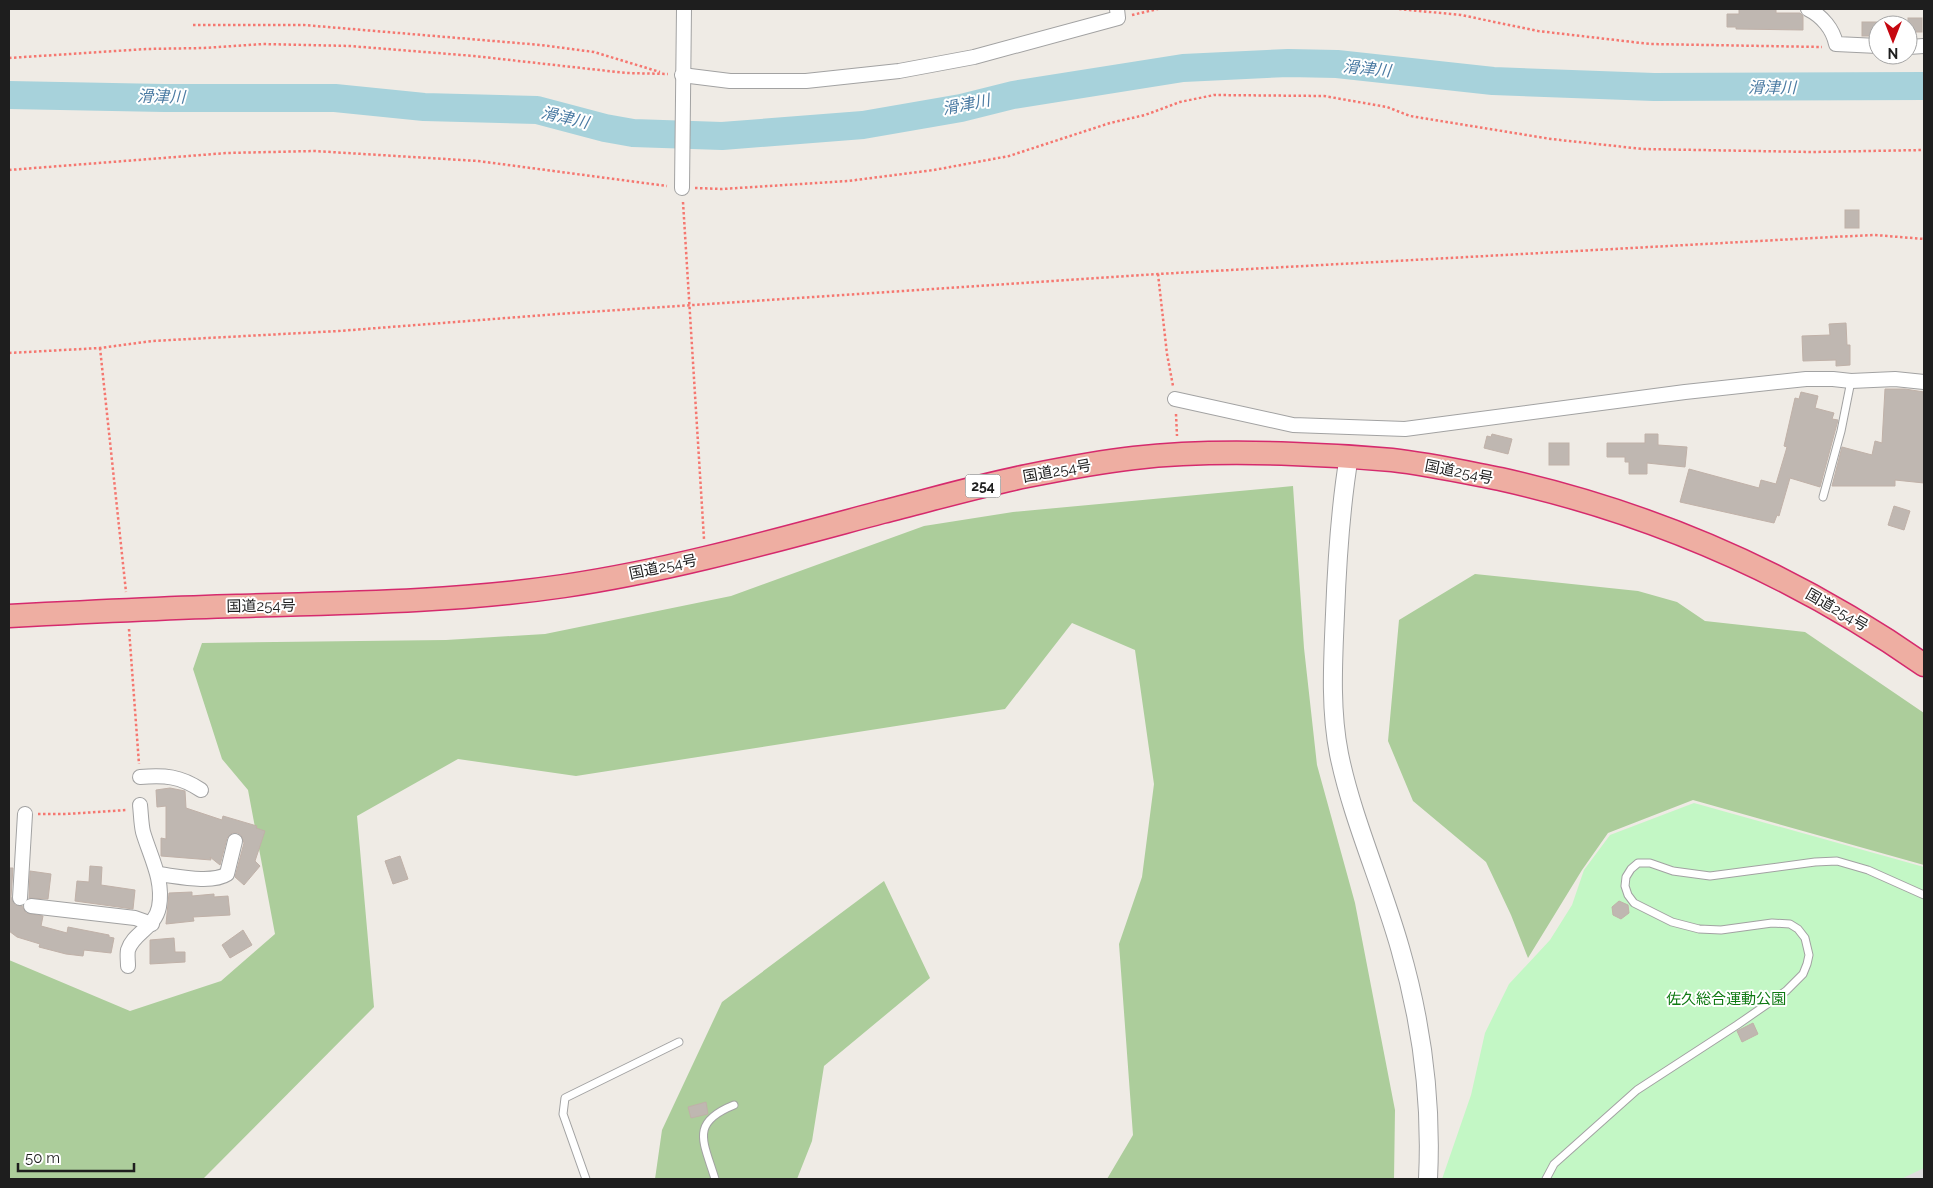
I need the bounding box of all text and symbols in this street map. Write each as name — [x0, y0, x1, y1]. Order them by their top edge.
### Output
north arrow — [1868, 15, 1918, 65]
text: N — [1888, 45, 1898, 61]
water label: 滑津川 — [1342, 57, 1394, 81]
water label: 滑津川 — [1748, 78, 1798, 97]
water label: 滑津川 — [137, 87, 187, 106]
water label: 滑津川 — [941, 90, 993, 118]
water label: 滑津川 — [539, 103, 592, 133]
street label: 国道254号 — [1021, 456, 1093, 486]
street label: 国道254号 — [1423, 457, 1495, 487]
road number: 254 — [966, 474, 1000, 498]
street label: 国道254号 — [627, 551, 699, 583]
street label: 国道254号 — [1803, 585, 1871, 635]
street label: 国道254号 — [226, 596, 296, 616]
park label: 佐久総合運動公園 — [1666, 990, 1786, 1008]
scale bar — [18, 1140, 134, 1172]
text: 50 m — [25, 1149, 60, 1167]

